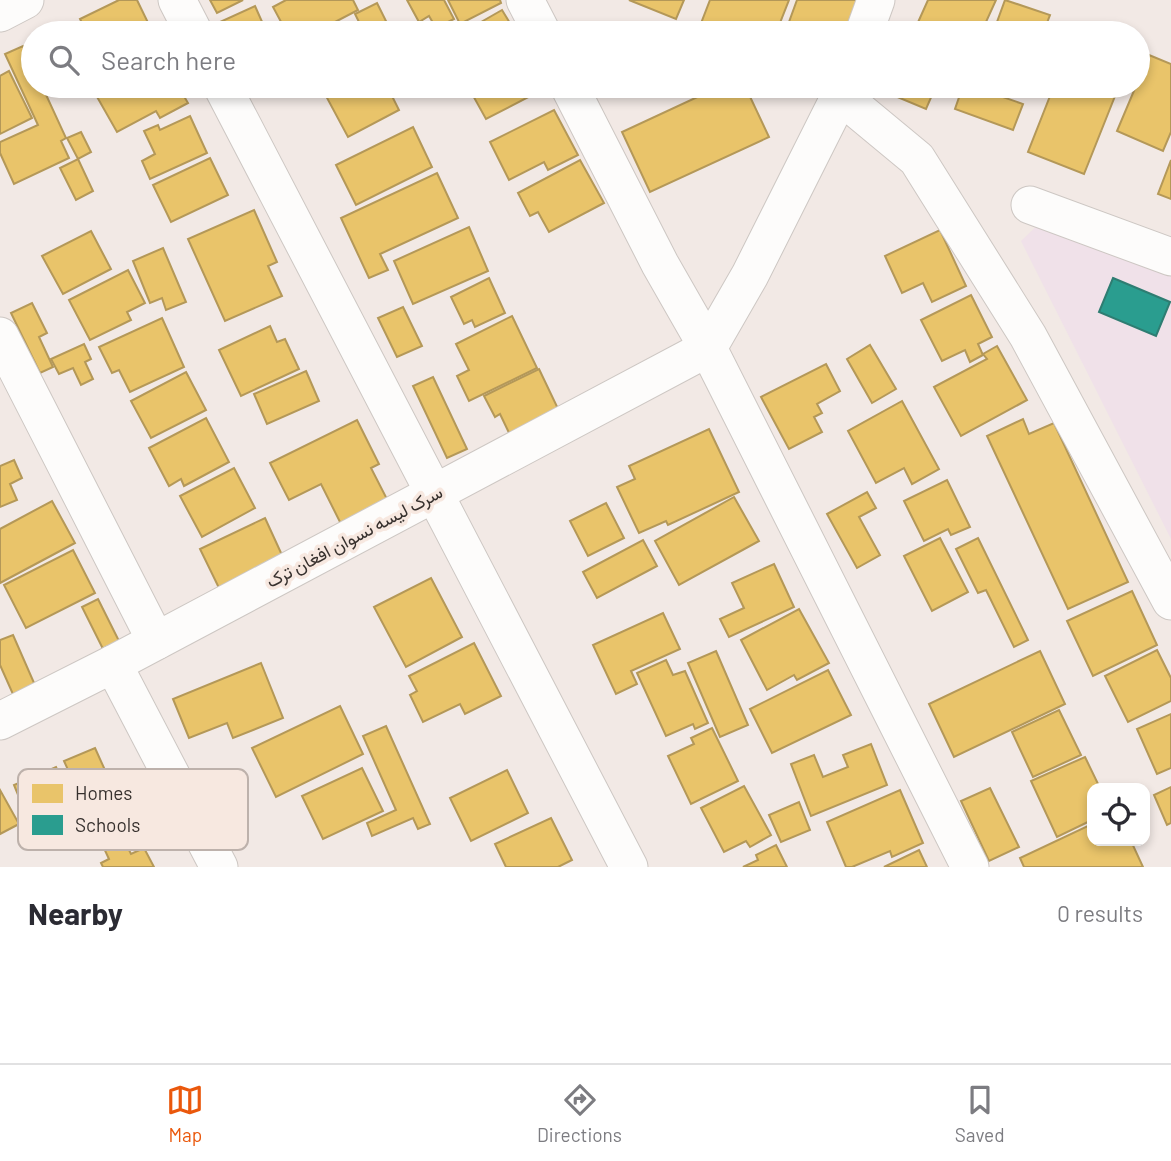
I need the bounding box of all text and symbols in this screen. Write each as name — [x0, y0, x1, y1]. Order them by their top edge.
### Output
search box — [21, 21, 1150, 98]
icon: search — [45, 41, 83, 79]
text: Search here — [101, 44, 236, 75]
street label: سرک لیسه نسوان افغان‌ ترک — [262, 480, 446, 593]
legend — [18, 769, 248, 850]
text: Homes — [75, 781, 132, 804]
map controls — [1087, 783, 1150, 846]
button: locate — [1087, 783, 1150, 846]
text: Schools — [75, 813, 140, 836]
text: Nearby — [28, 895, 123, 931]
text: 0 results — [1057, 899, 1143, 927]
tab: Map — [166, 1081, 204, 1146]
tab: Directions — [537, 1081, 622, 1146]
tab: Saved — [955, 1081, 1005, 1146]

